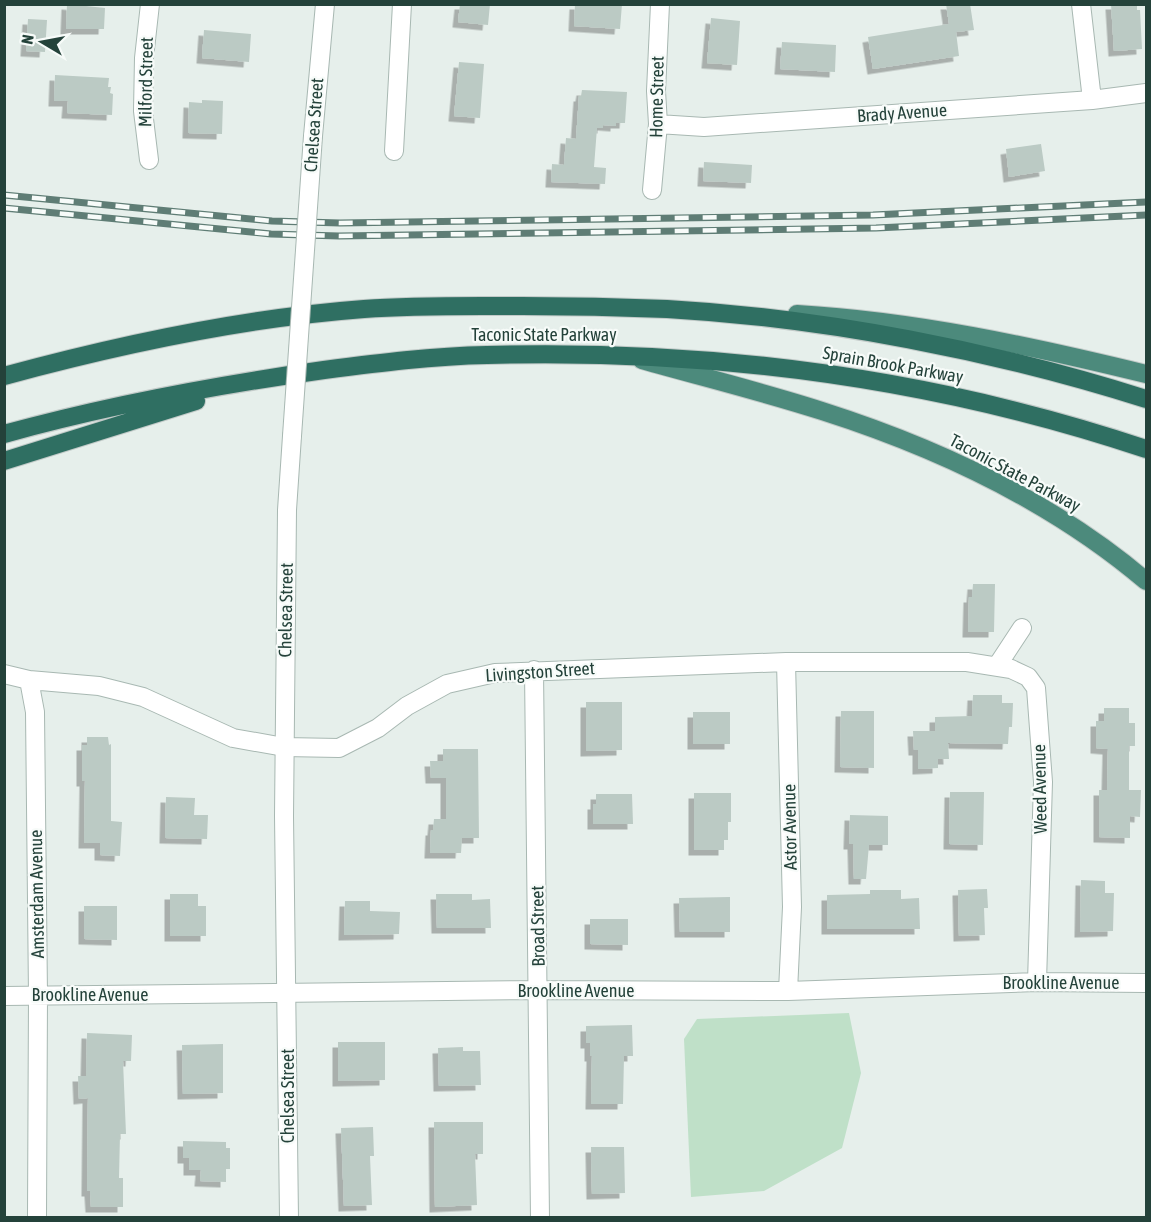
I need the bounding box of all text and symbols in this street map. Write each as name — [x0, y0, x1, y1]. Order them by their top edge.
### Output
north arrow — [12, 12, 72, 72]
text: N — [18, 33, 37, 46]
street label: Milford Street — [134, 37, 157, 127]
street label: Home Street — [645, 56, 668, 138]
street label: Chelsea Street — [300, 77, 327, 173]
street label: Brady Avenue — [856, 99, 948, 126]
street label: Taconic State Parkway — [471, 324, 617, 345]
street label: Sprain Brook Parkway — [821, 342, 965, 387]
street label: Taconic State Parkway — [946, 429, 1084, 516]
street label: Chelsea Street — [274, 562, 297, 657]
street label: Livingston Street — [485, 657, 595, 686]
street label: Weed Avenue — [1028, 744, 1051, 834]
street label: Astor Avenue — [778, 784, 801, 870]
street label: Amsterdam Avenue — [25, 829, 48, 959]
street label: Broad Street — [526, 885, 549, 967]
street label: Brookline Avenue — [1003, 972, 1119, 993]
street label: Brookline Avenue — [518, 980, 634, 1001]
street label: Brookline Avenue — [32, 984, 148, 1005]
street label: Chelsea Street — [277, 1049, 298, 1143]

